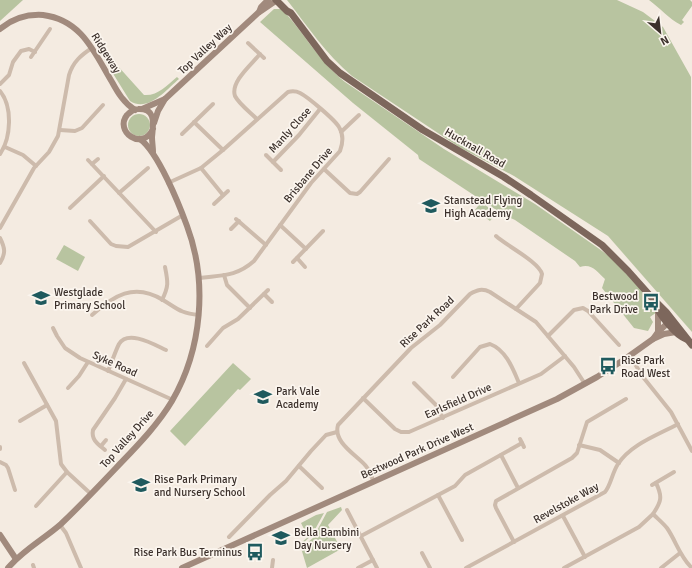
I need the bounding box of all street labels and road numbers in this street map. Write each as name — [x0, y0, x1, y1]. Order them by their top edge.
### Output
street label: Top Valley Way — [175, 20, 235, 77]
street label: Ridgeway — [89, 30, 124, 76]
street label: Manly Close — [266, 105, 314, 155]
street label: Hucknall Road — [442, 125, 508, 171]
street label: Brisbane Drive — [281, 145, 335, 205]
street label: Rise Park Road — [397, 293, 457, 350]
street label: Syke Road — [91, 348, 140, 380]
street label: Earlsfield Drive — [423, 380, 493, 422]
street label: Top Valley Drive — [98, 407, 156, 471]
street label: Bestwood Park Drive West — [359, 420, 476, 482]
street label: Revelstoke Way — [531, 479, 602, 526]

